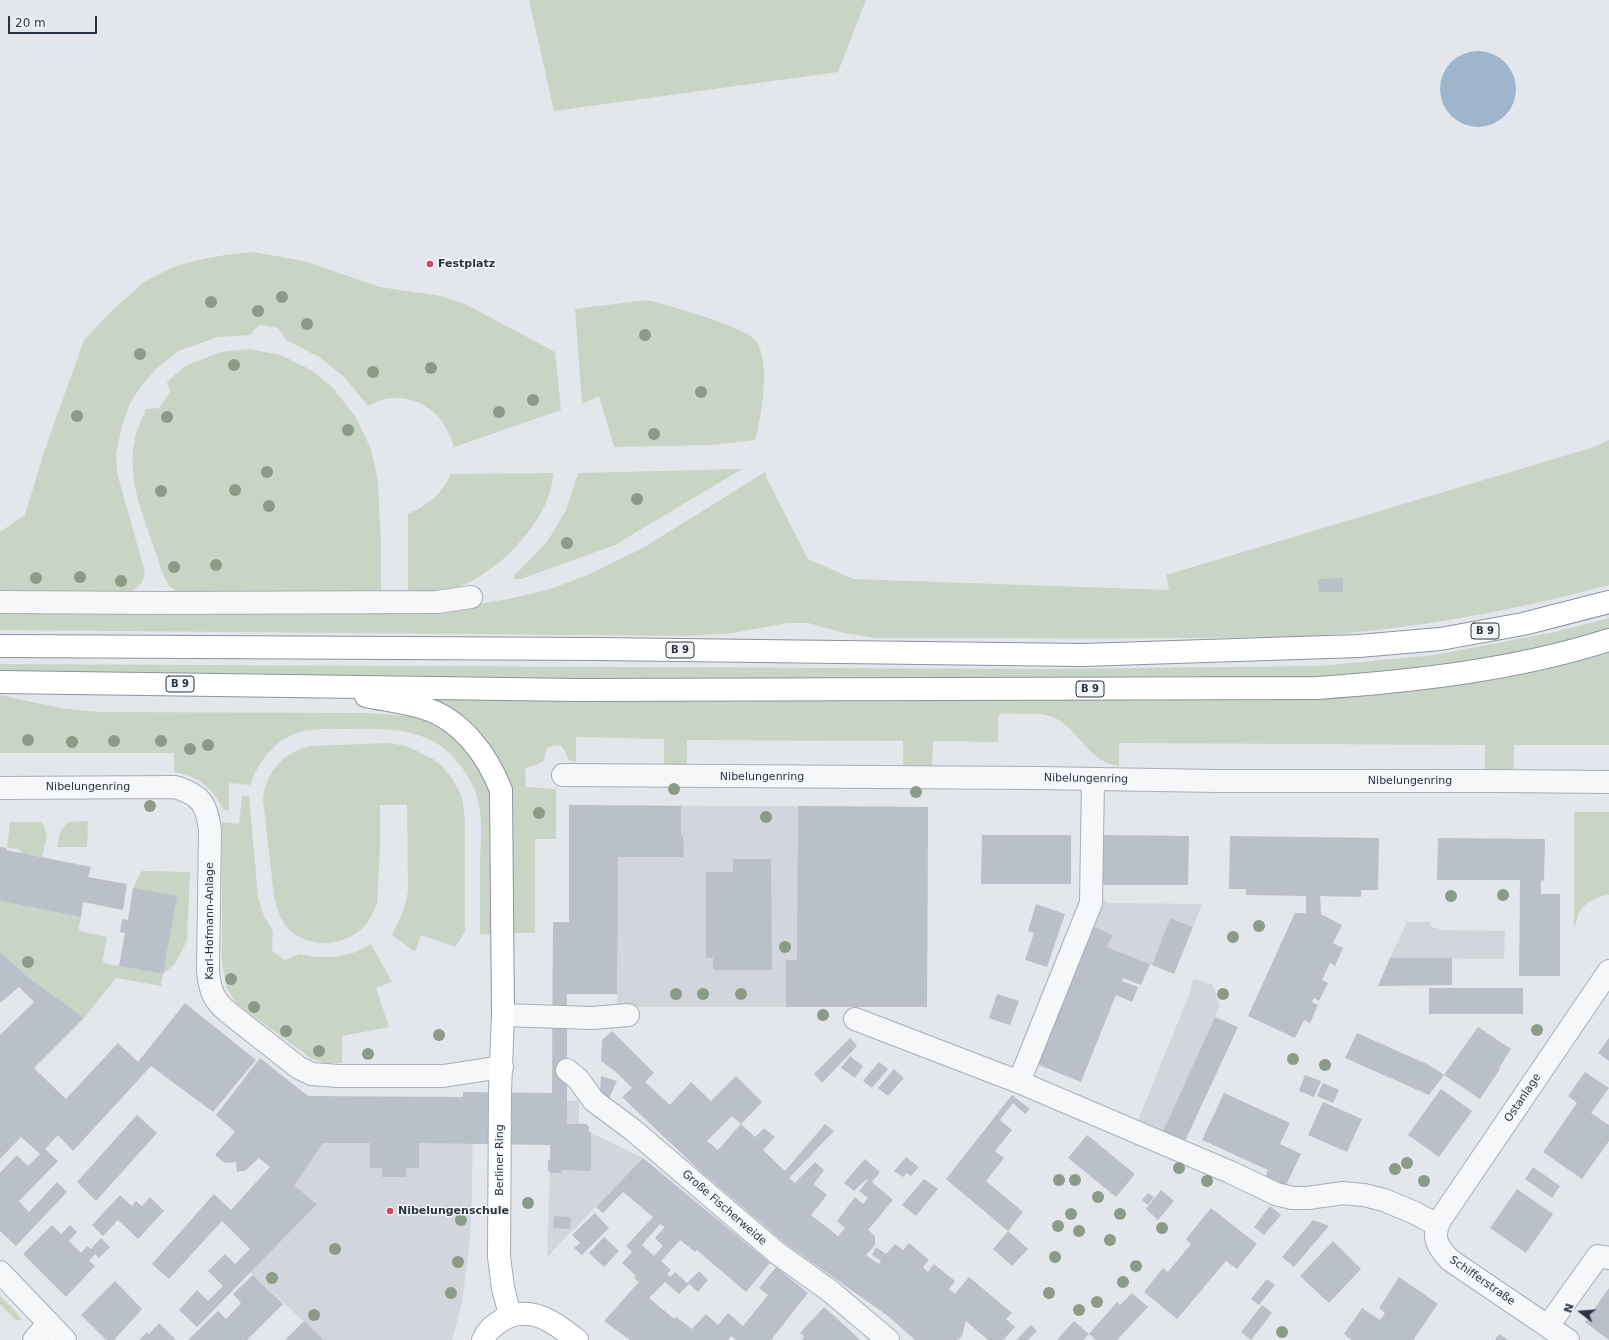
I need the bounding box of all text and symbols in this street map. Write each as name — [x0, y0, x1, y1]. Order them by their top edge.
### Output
scale bar — [10, 8, 99, 34]
text: 20 m — [15, 16, 46, 30]
place label: Festplatz — [438, 257, 495, 271]
marker: Festplatz — [425, 259, 435, 269]
road number: B 9 — [1471, 623, 1499, 639]
road number: B 9 — [666, 642, 694, 658]
road number: B 9 — [166, 676, 194, 692]
road number: B 9 — [1076, 681, 1104, 697]
street label: Nibelungenring — [720, 770, 804, 784]
street label: Nibelungenring — [1044, 772, 1128, 786]
street label: Nibelungenring — [1368, 774, 1452, 788]
street label: Nibelungenring — [46, 780, 130, 794]
street label: Karl-Hofmann-Anlage — [203, 862, 217, 980]
street label: Ostanlage — [1502, 1071, 1544, 1125]
street label: Berliner Ring — [493, 1124, 507, 1196]
street label: Große Fischerweide — [679, 1168, 769, 1248]
place label: Nibelungenschule — [398, 1204, 509, 1218]
marker: Nibelungenschule — [385, 1206, 395, 1216]
street label: Schifferstraße — [1447, 1254, 1517, 1308]
north arrow — [1561, 1292, 1601, 1332]
text: N — [1561, 1302, 1577, 1315]

